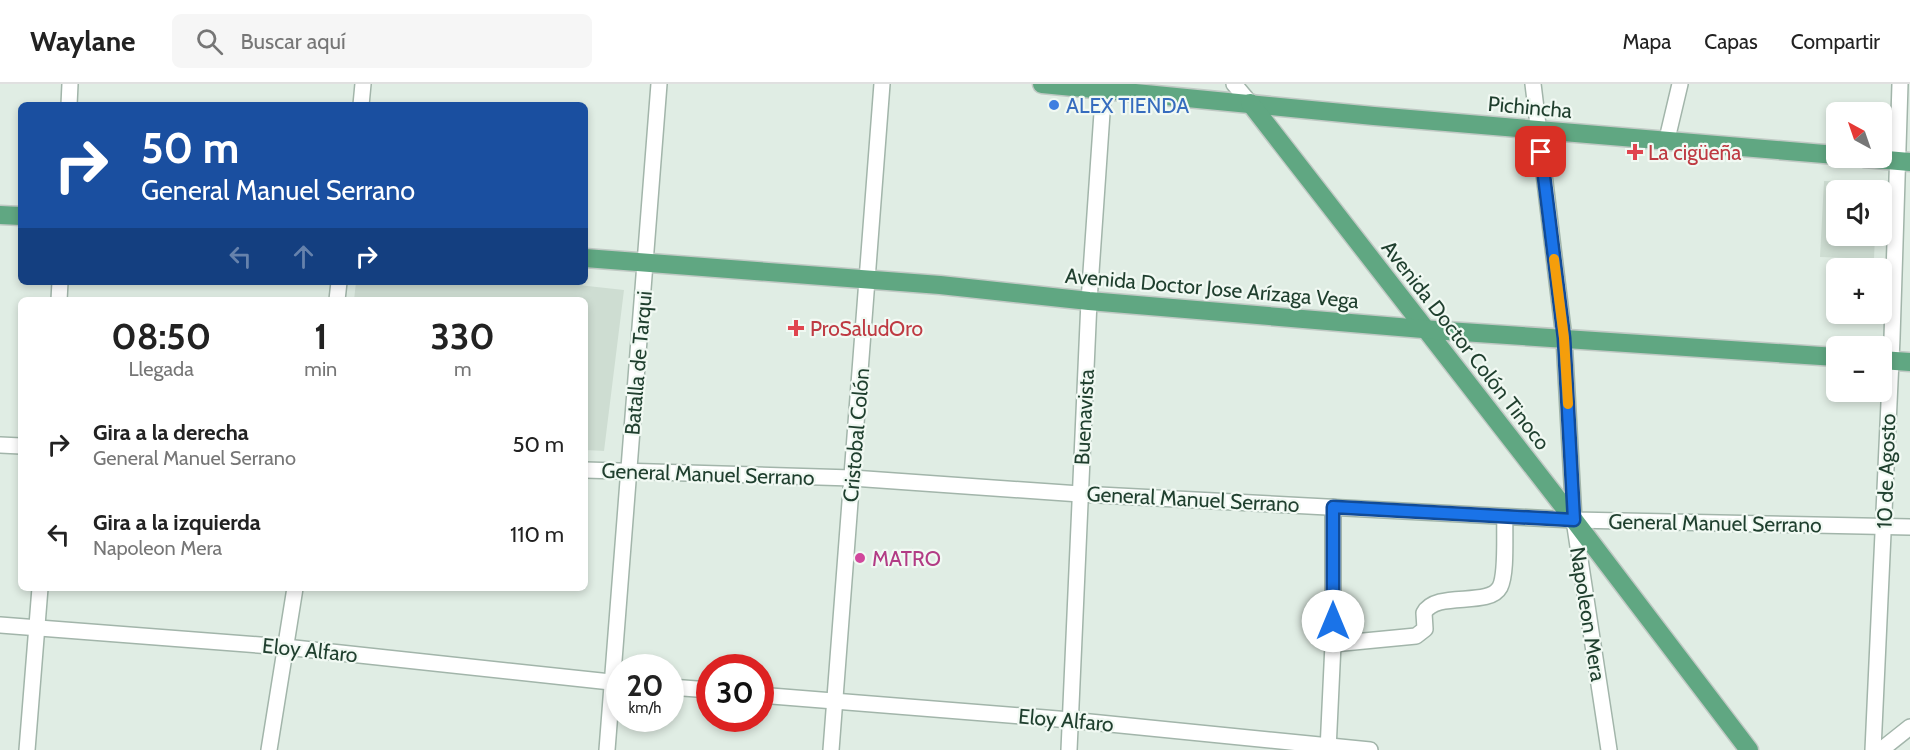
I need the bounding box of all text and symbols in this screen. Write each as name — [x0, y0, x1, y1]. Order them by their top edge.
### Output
search box — [172, 14, 592, 68]
text: Waylane — [30, 24, 136, 58]
icon: search — [193, 25, 226, 58]
text: Buscar aquí — [241, 28, 346, 55]
text: Mapa — [1623, 29, 1671, 54]
text: Capas — [1704, 29, 1758, 54]
text: Compartir — [1791, 29, 1880, 54]
street label: Pichincha — [1487, 91, 1573, 123]
place label: ALEX TIENDA — [1066, 93, 1189, 118]
marker: ALEX TIENDA — [1047, 98, 1061, 112]
north arrow — [1826, 102, 1892, 168]
map controls — [1826, 102, 1892, 402]
text: 50 m — [141, 122, 239, 174]
icon: right — [42, 126, 120, 204]
pin — [1515, 126, 1566, 177]
icon: arrive — [1524, 135, 1557, 168]
place label: La cigüeña — [1648, 140, 1741, 165]
marker: La cigüeña — [1626, 143, 1644, 161]
text: General Manuel Serrano — [141, 174, 415, 207]
button: sound — [1826, 180, 1892, 246]
street label: Avenida Doctor Colón Tinoco — [1377, 235, 1555, 455]
icon: left — [224, 240, 257, 273]
icon: ahead — [287, 240, 320, 273]
icon: right — [350, 240, 383, 273]
button: + — [1826, 258, 1892, 324]
street label: Avenida Doctor Jose Arízaga Vega — [1064, 263, 1360, 313]
street label: Batalla de Tarqui — [619, 290, 657, 436]
text: 08:50 — [111, 314, 211, 358]
text: 1 — [314, 314, 327, 358]
text: 330 — [431, 314, 495, 358]
place label: ProSaludOro — [810, 316, 923, 341]
marker: ProSaludOro — [787, 319, 805, 337]
button: − — [1826, 336, 1892, 402]
text: Llegada — [129, 357, 194, 381]
text: min — [304, 357, 337, 381]
text: m — [454, 357, 471, 381]
street label: Cristobal Colón — [838, 367, 874, 503]
street label: Buenavista — [1069, 368, 1099, 466]
street label: 10 de Agosto — [1871, 413, 1901, 529]
text: Gira a la derecha — [93, 419, 249, 446]
icon: right — [42, 428, 75, 461]
text: 50 m — [512, 431, 564, 458]
text: General Manuel Serrano — [93, 446, 296, 470]
street label: General Manuel Serrano — [601, 458, 815, 490]
street label: General Manuel Serrano — [1086, 481, 1300, 517]
text: Gira a la izquierda — [93, 509, 261, 536]
street label: General Manuel Serrano — [1608, 509, 1822, 537]
icon: left — [42, 518, 75, 551]
text: 110 m — [510, 521, 564, 548]
text: Napoleon Mera — [93, 536, 222, 560]
street label: Napoleon Mera — [1565, 545, 1611, 683]
place label: MATRO — [872, 546, 941, 571]
marker: MATRO — [853, 551, 867, 565]
position arrow — [1301, 589, 1365, 653]
street label: Eloy Alfaro — [261, 633, 359, 667]
speed limit sign: 30 — [696, 654, 774, 732]
text: 20 — [626, 667, 664, 704]
text: km/h — [629, 699, 661, 717]
street label: Eloy Alfaro — [1017, 703, 1115, 737]

